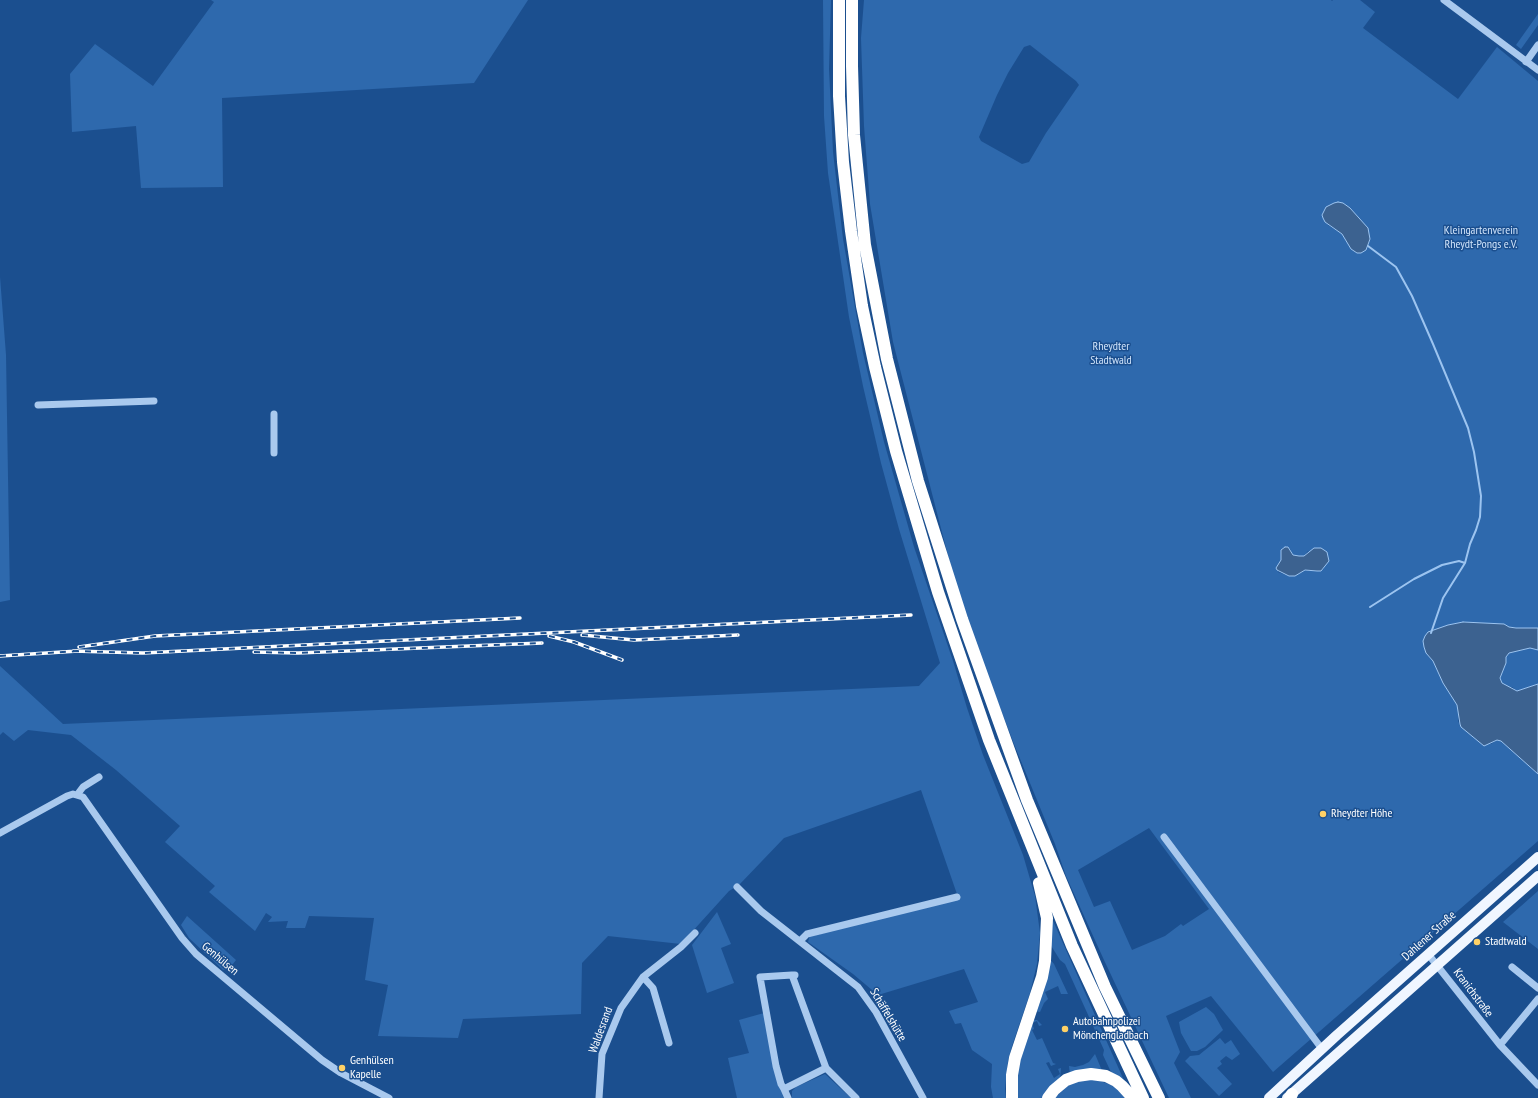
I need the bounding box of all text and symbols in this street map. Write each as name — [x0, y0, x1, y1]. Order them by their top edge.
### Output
park label: Kleingartenverein Rheydt-Pongs e.V. — [1444, 224, 1518, 252]
park label: Rheydter Stadtwald — [1090, 340, 1132, 368]
place label: Rheydter Höhe — [1331, 807, 1392, 821]
marker: Rheydter Höhe — [1318, 809, 1328, 819]
street label: Dahlener Straße — [1399, 908, 1459, 964]
place label: Stadtwald — [1485, 935, 1527, 949]
marker: Stadtwald — [1472, 937, 1482, 947]
street label: Genhülsen — [199, 939, 241, 979]
street label: Kranichstraße — [1450, 966, 1496, 1020]
street label: Schäffelshütte — [867, 986, 909, 1044]
street label: Waldesrand — [586, 1005, 616, 1055]
place label: Autobahnpolizei Mönchengladbach — [1073, 1015, 1148, 1043]
marker: Autobahnpolizei Mönchengladbach — [1060, 1024, 1070, 1034]
place label: Genhülsen Kapelle — [350, 1054, 394, 1082]
marker: Genhülsen Kapelle — [337, 1063, 347, 1073]

